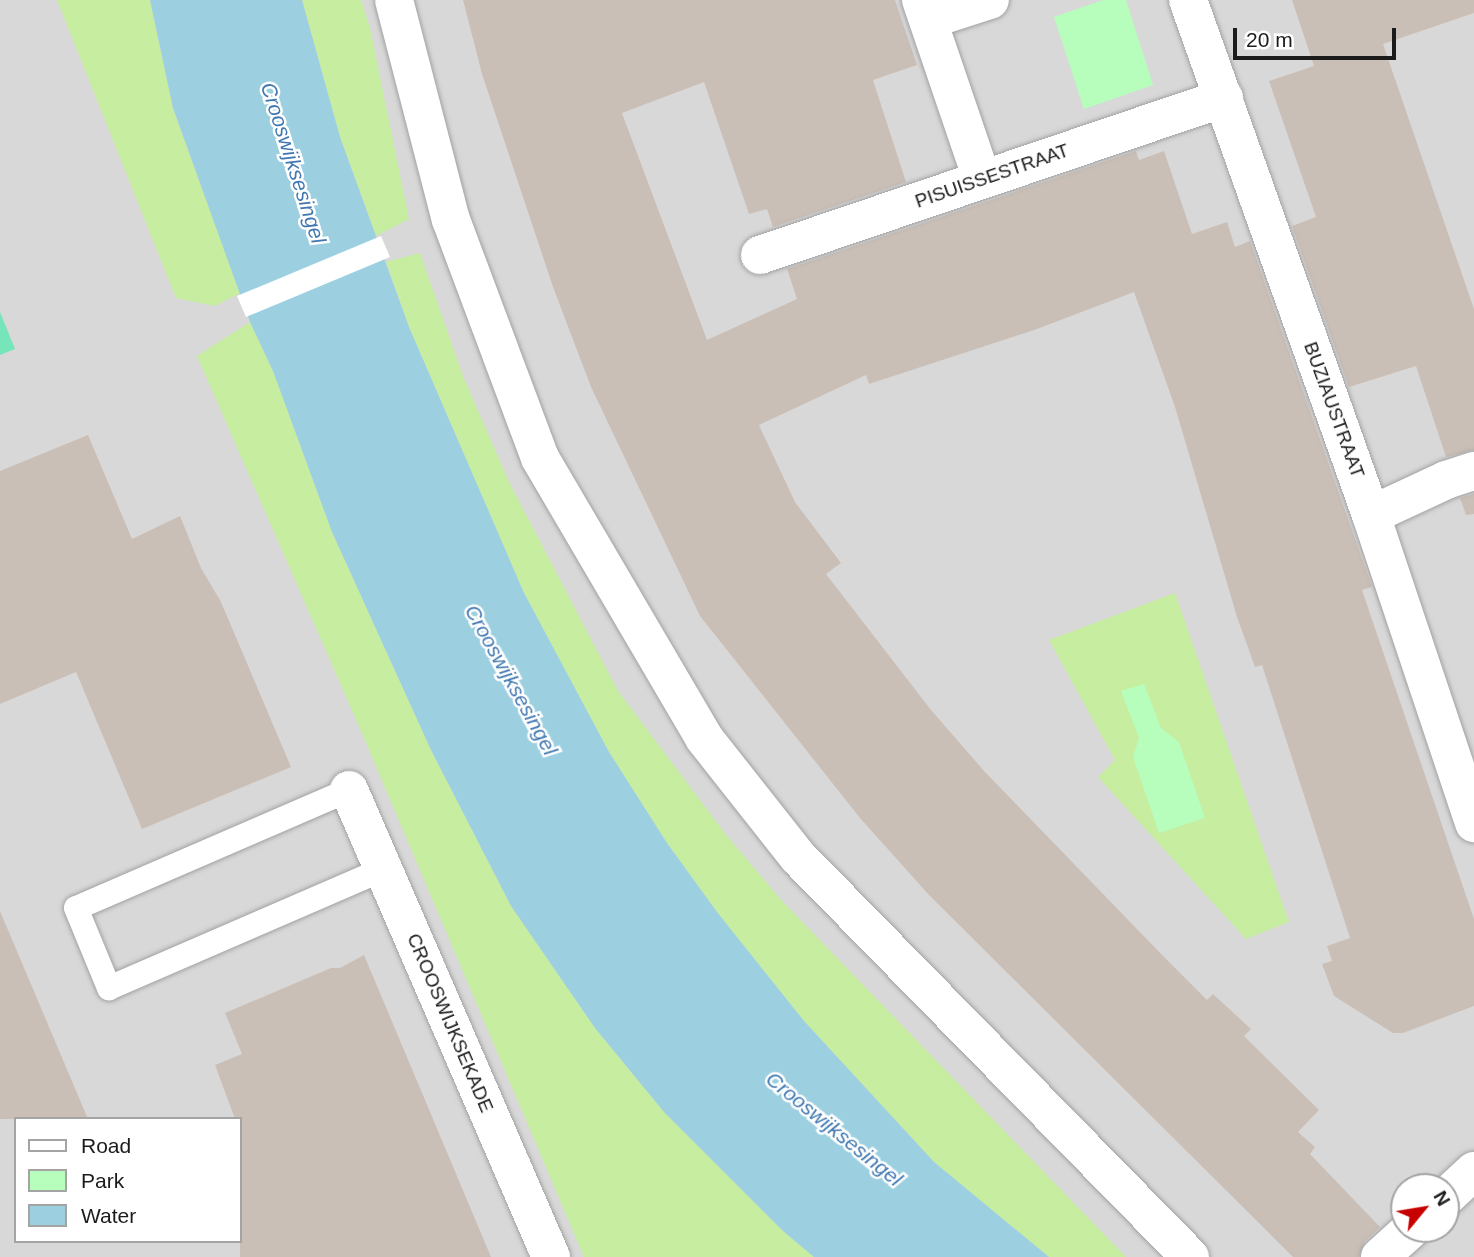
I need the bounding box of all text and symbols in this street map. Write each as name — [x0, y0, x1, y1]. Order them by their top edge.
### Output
scale bar — [1236, 14, 1399, 58]
text: 20 m — [1246, 28, 1293, 51]
water label: Crooswijksesingel — [255, 79, 331, 247]
street label: PISUISSESTRAAT — [912, 139, 1072, 213]
street label: BUZIAUSTRAAT — [1299, 339, 1369, 481]
water label: Crooswijksesingel — [459, 600, 563, 760]
street label: CROOSWIJKSEKADE — [402, 930, 498, 1116]
water label: Crooswijksesingel — [761, 1066, 907, 1192]
legend — [14, 1117, 242, 1243]
text: Road — [81, 1134, 131, 1157]
text: Park — [81, 1169, 124, 1192]
north arrow — [1390, 1173, 1460, 1243]
text: N — [1429, 1187, 1454, 1209]
text: Water — [81, 1204, 136, 1227]

